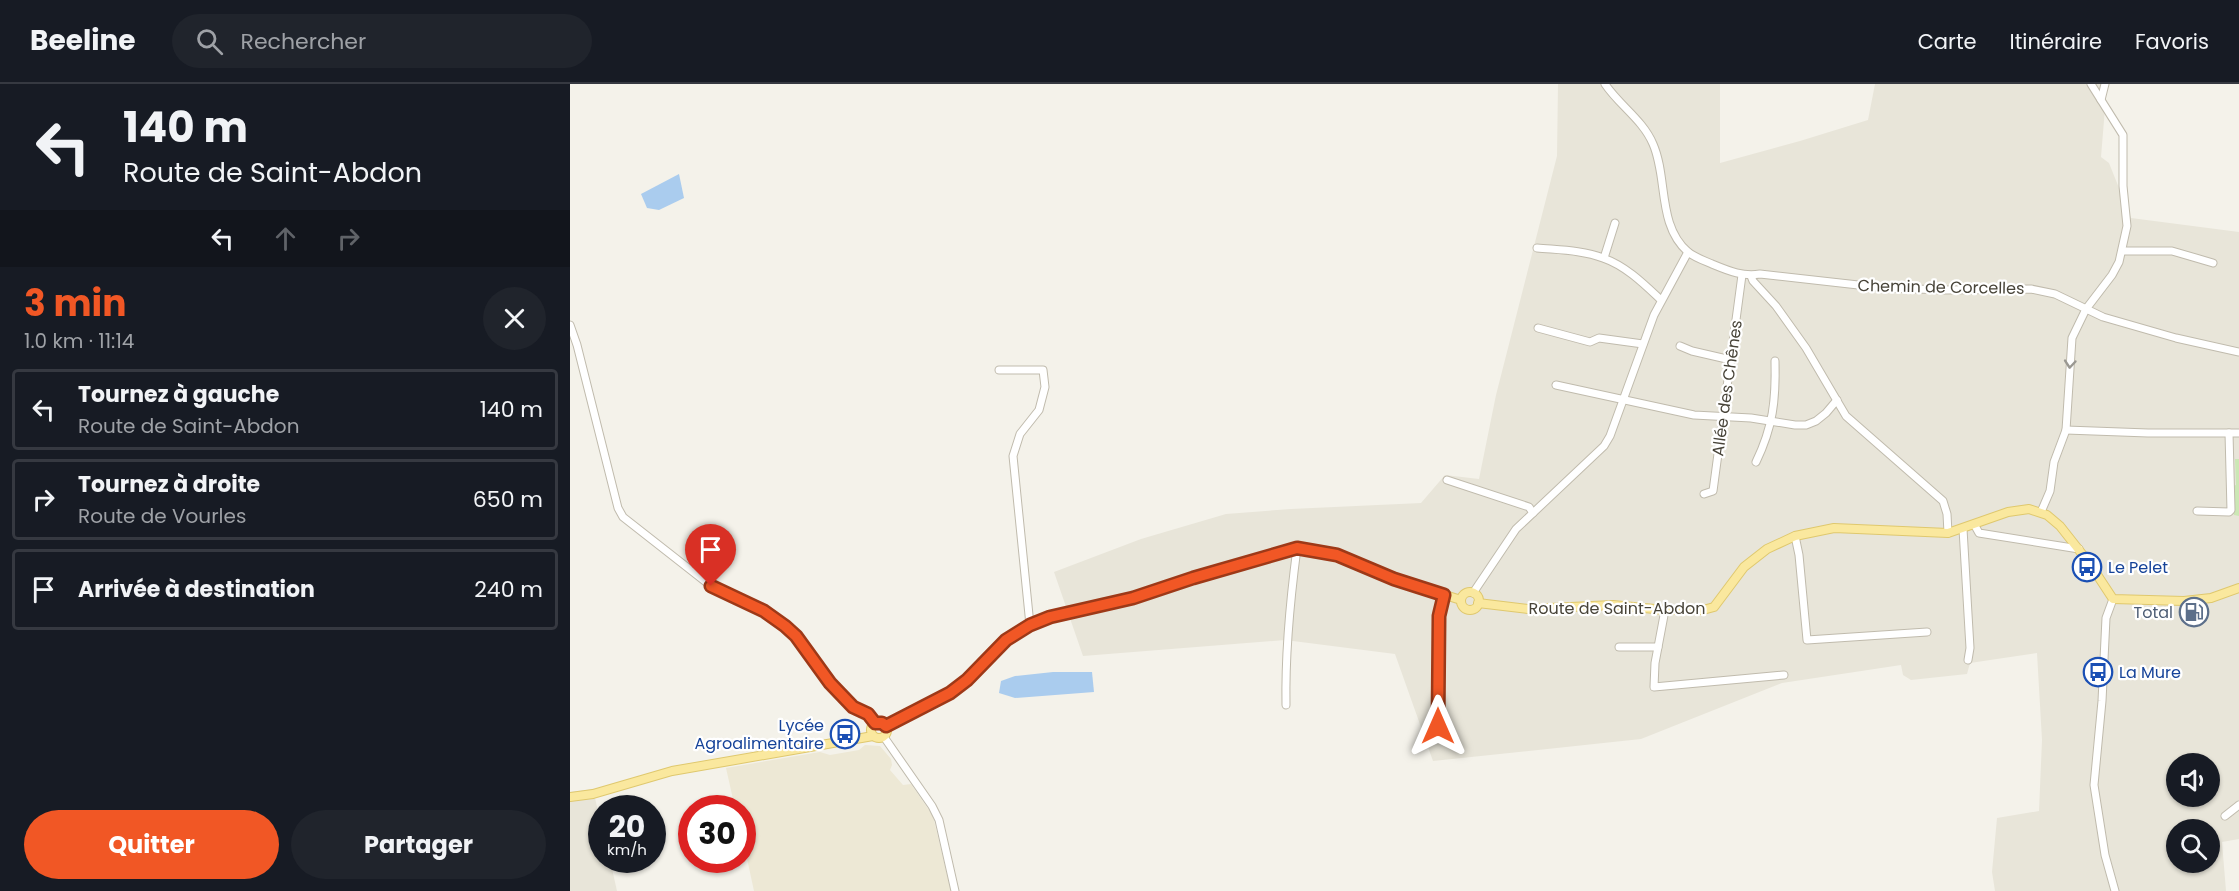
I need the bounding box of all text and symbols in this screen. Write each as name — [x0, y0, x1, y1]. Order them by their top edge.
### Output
search box — [172, 14, 592, 68]
text: Beeline — [30, 21, 136, 60]
icon: search — [193, 25, 226, 58]
text: Rechercher — [241, 26, 366, 57]
text: Carte — [1918, 27, 1977, 56]
text: Itinéraire — [2010, 27, 2102, 56]
text: Favoris — [2135, 27, 2209, 56]
text: 140 m — [123, 98, 248, 157]
icon: left — [24, 108, 102, 186]
text: Route de Saint-Abdon — [123, 154, 422, 191]
icon: left — [206, 222, 239, 255]
icon: ahead — [269, 222, 302, 255]
icon: right — [332, 222, 365, 255]
street label: Chemin de Corcelles — [1857, 274, 2025, 300]
text: 3 min — [24, 278, 126, 329]
button: close — [483, 287, 546, 350]
street label: Allée des Chênes — [1706, 318, 1748, 458]
text: 1.0 km · 11:14 — [24, 327, 134, 355]
one-way arrow — [2064, 360, 2077, 369]
text: Tournez à gauche — [78, 379, 279, 410]
icon: left — [27, 393, 60, 426]
text: 140 m — [480, 394, 543, 425]
text: Route de Saint-Abdon — [78, 412, 299, 440]
text: Tournez à droite — [78, 469, 260, 500]
icon: right — [27, 483, 60, 516]
text: 650 m — [473, 484, 543, 515]
text: Route de Vourles — [78, 502, 246, 530]
pin — [685, 524, 736, 586]
icon: arrive — [694, 533, 727, 566]
bus stop icon: Le Pelet — [2071, 551, 2103, 583]
place label: Le Pelet — [2108, 556, 2168, 579]
icon: arrive — [27, 573, 60, 606]
text: Arrivée à destination — [78, 574, 315, 605]
text: 240 m — [474, 574, 543, 605]
fuel station icon: Total — [2178, 596, 2210, 628]
street label: Route de Saint-Abdon — [1528, 597, 1706, 620]
place label: Total — [2134, 601, 2173, 624]
bus stop icon: La Mure — [2082, 656, 2114, 688]
place label: La Mure — [2119, 661, 2181, 684]
position arrow — [1406, 694, 1470, 758]
place label: Lycée Agroalimentaire — [694, 714, 824, 755]
bus stop icon: Lycée Agroalimentaire — [829, 718, 861, 750]
map controls — [2166, 753, 2220, 873]
button: sound — [2166, 753, 2220, 807]
speed limit sign: 30 — [678, 795, 756, 873]
text: 20 — [609, 805, 645, 848]
button: Quitter — [24, 810, 279, 879]
button: Partager — [291, 810, 546, 879]
button: search — [2166, 819, 2220, 873]
text: km/h — [607, 839, 647, 860]

